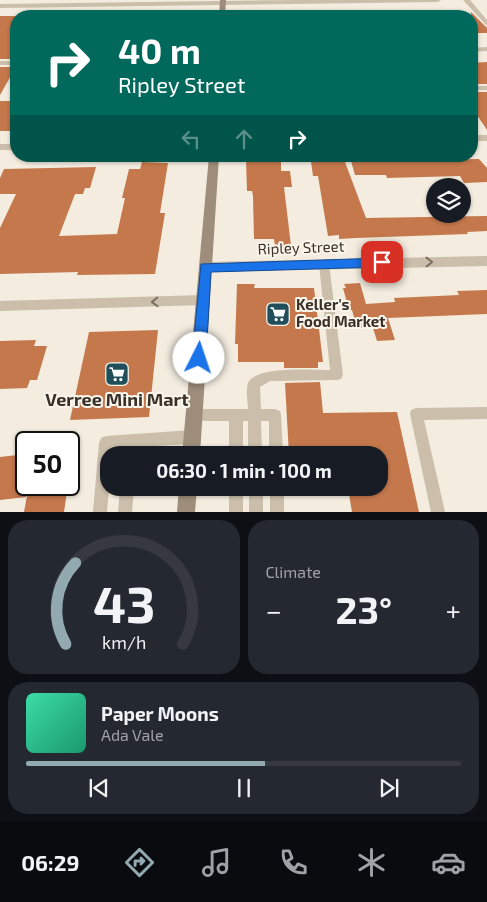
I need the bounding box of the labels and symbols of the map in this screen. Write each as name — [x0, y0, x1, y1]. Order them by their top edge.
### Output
street label: Ripley Street — [257, 236, 345, 258]
pin — [361, 241, 403, 283]
one-way arrow — [425, 256, 433, 267]
place label: Keller's Food Market — [296, 295, 385, 330]
one-way arrow — [150, 296, 158, 307]
supermarket icon: Keller's Food Market — [265, 301, 291, 327]
position arrow — [172, 331, 224, 383]
supermarket icon: Verree Mini Mart — [104, 361, 130, 387]
place label: Verree Mini Mart — [45, 388, 189, 410]
speed limit sign: 50 — [15, 431, 80, 496]

